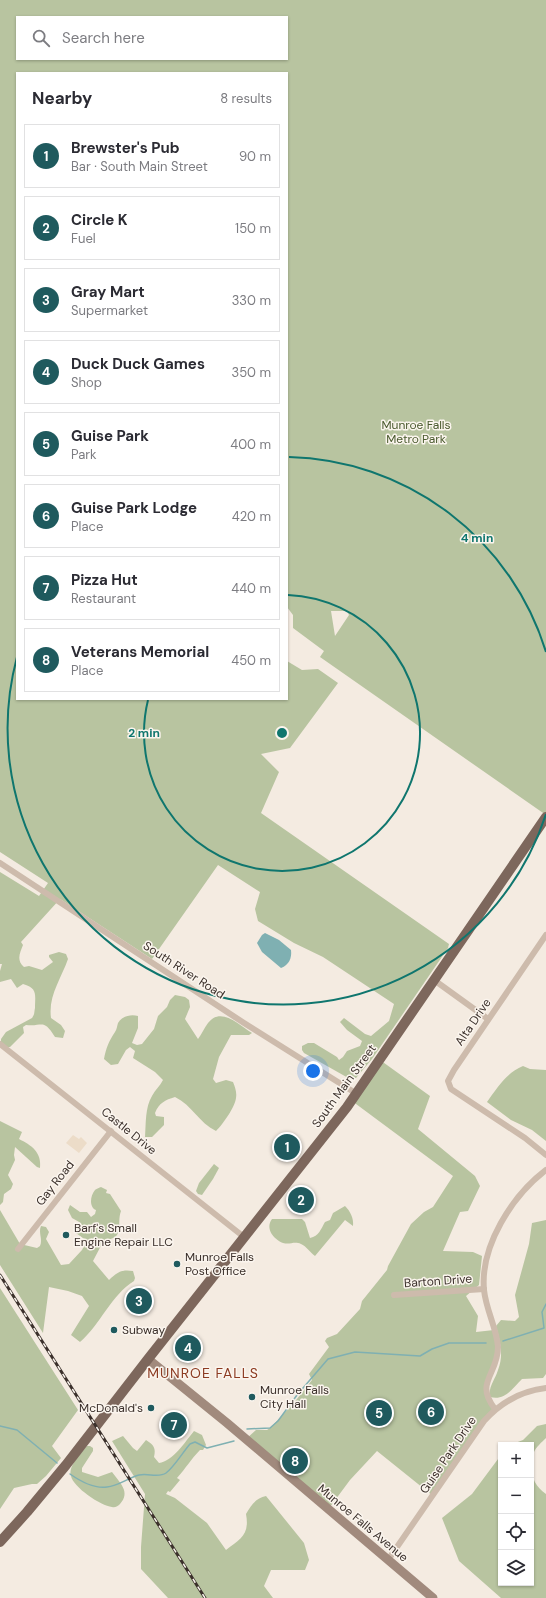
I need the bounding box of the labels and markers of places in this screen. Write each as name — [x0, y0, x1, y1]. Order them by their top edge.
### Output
centre of rings — [275, 726, 289, 740]
pin: 1 — [274, 1132, 300, 1162]
pin: 2 — [288, 1185, 314, 1215]
place label: Barf's Small Engine Repair LLC — [74, 1220, 173, 1250]
marker: Barf's Small Engine Repair LLC — [61, 1230, 71, 1240]
place label: Munroe Falls Post Office — [185, 1249, 254, 1279]
marker: Munroe Falls Post Office — [172, 1259, 182, 1269]
pin: 3 — [126, 1286, 152, 1316]
place label: Subway — [122, 1322, 165, 1338]
marker: Subway — [109, 1325, 119, 1335]
pin: 4 — [175, 1333, 201, 1363]
place label: Munroe Falls City Hall — [260, 1382, 329, 1412]
marker: Munroe Falls City Hall — [247, 1392, 257, 1402]
pin: 6 — [418, 1397, 444, 1427]
pin: 5 — [366, 1398, 392, 1428]
place label: McDonald's — [79, 1400, 143, 1416]
marker: McDonald's — [146, 1403, 156, 1413]
pin: 7 — [161, 1410, 187, 1440]
pin: 8 — [282, 1446, 308, 1476]

